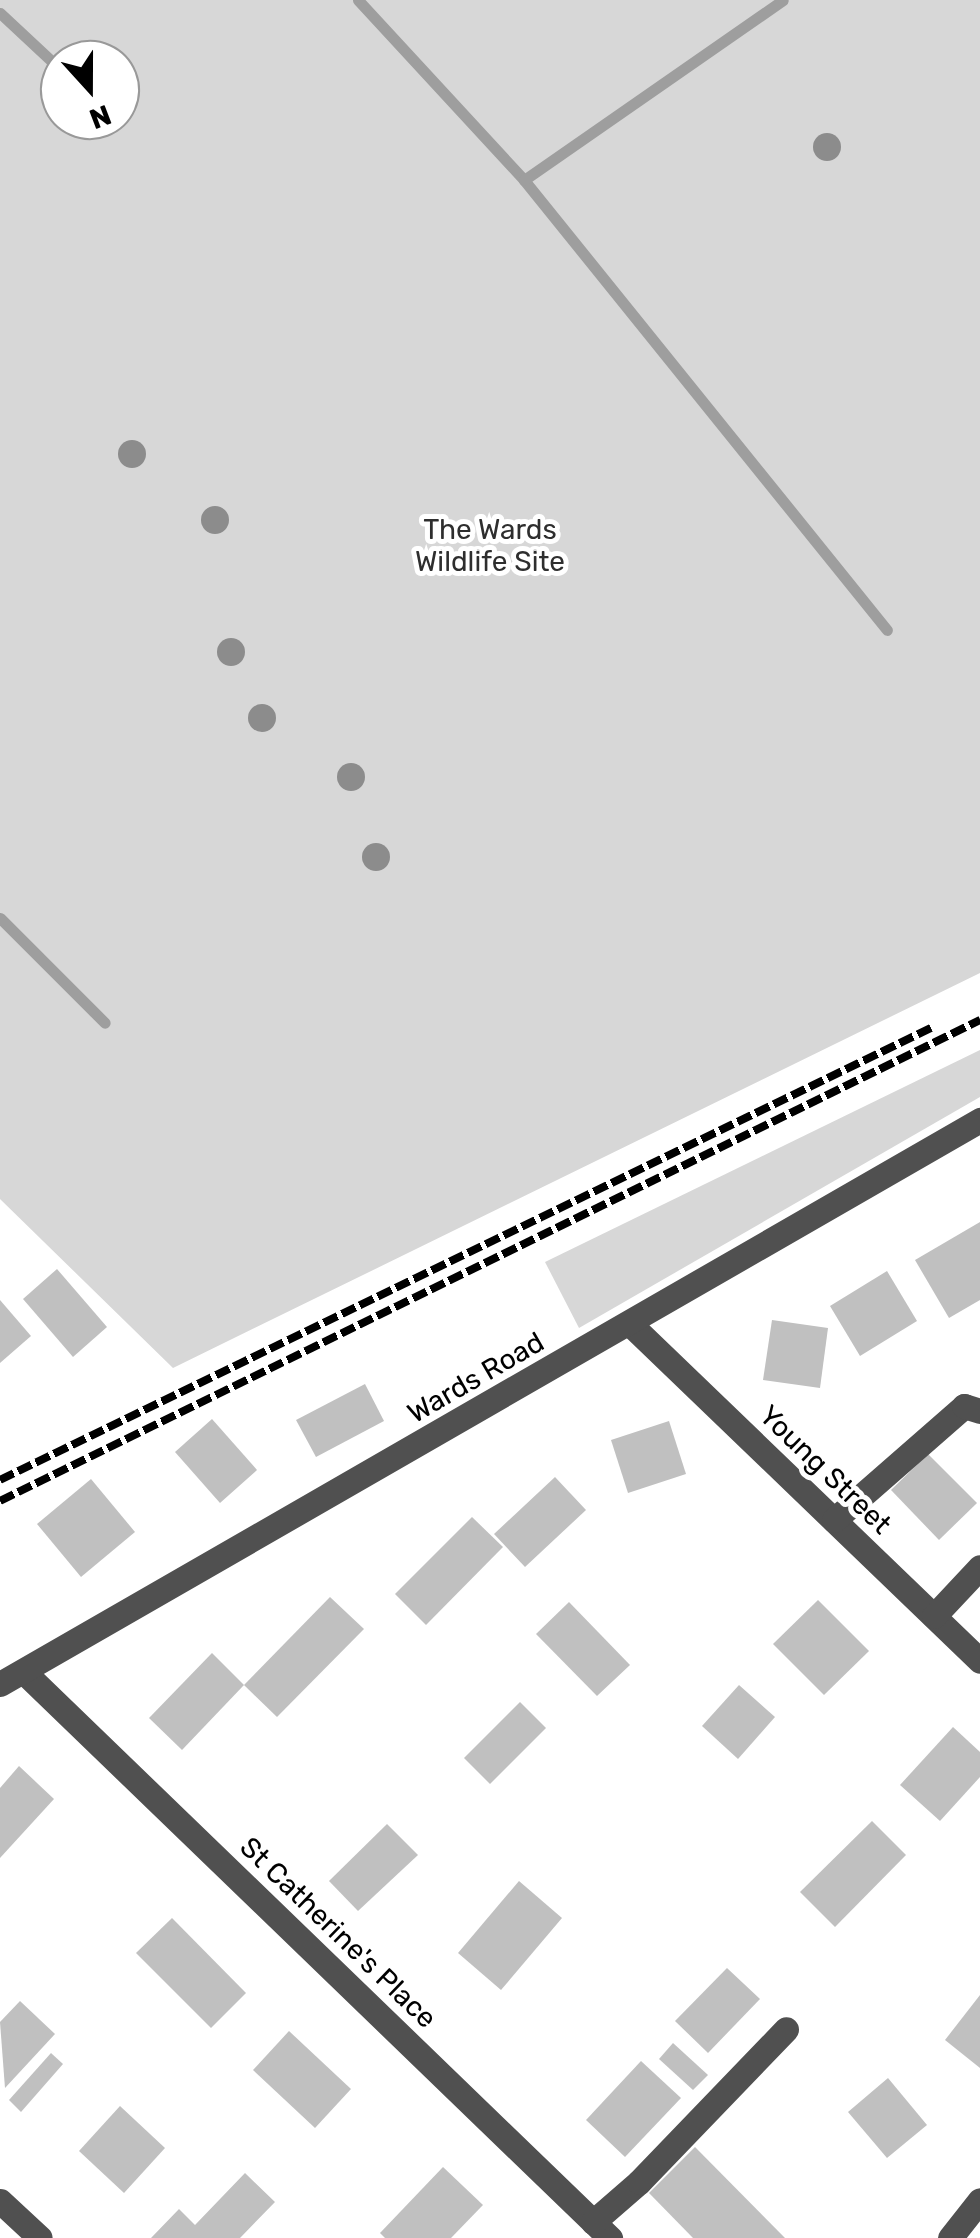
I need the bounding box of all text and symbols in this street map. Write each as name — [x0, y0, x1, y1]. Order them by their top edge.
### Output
north arrow — [40, 40, 140, 140]
text: N — [85, 98, 116, 136]
park label: The Wards Wildlife Site — [415, 513, 565, 579]
street label: Wards Road — [402, 1326, 550, 1430]
street label: Young Street — [752, 1399, 898, 1541]
street label: St Catherine's Place — [233, 1831, 443, 2035]

